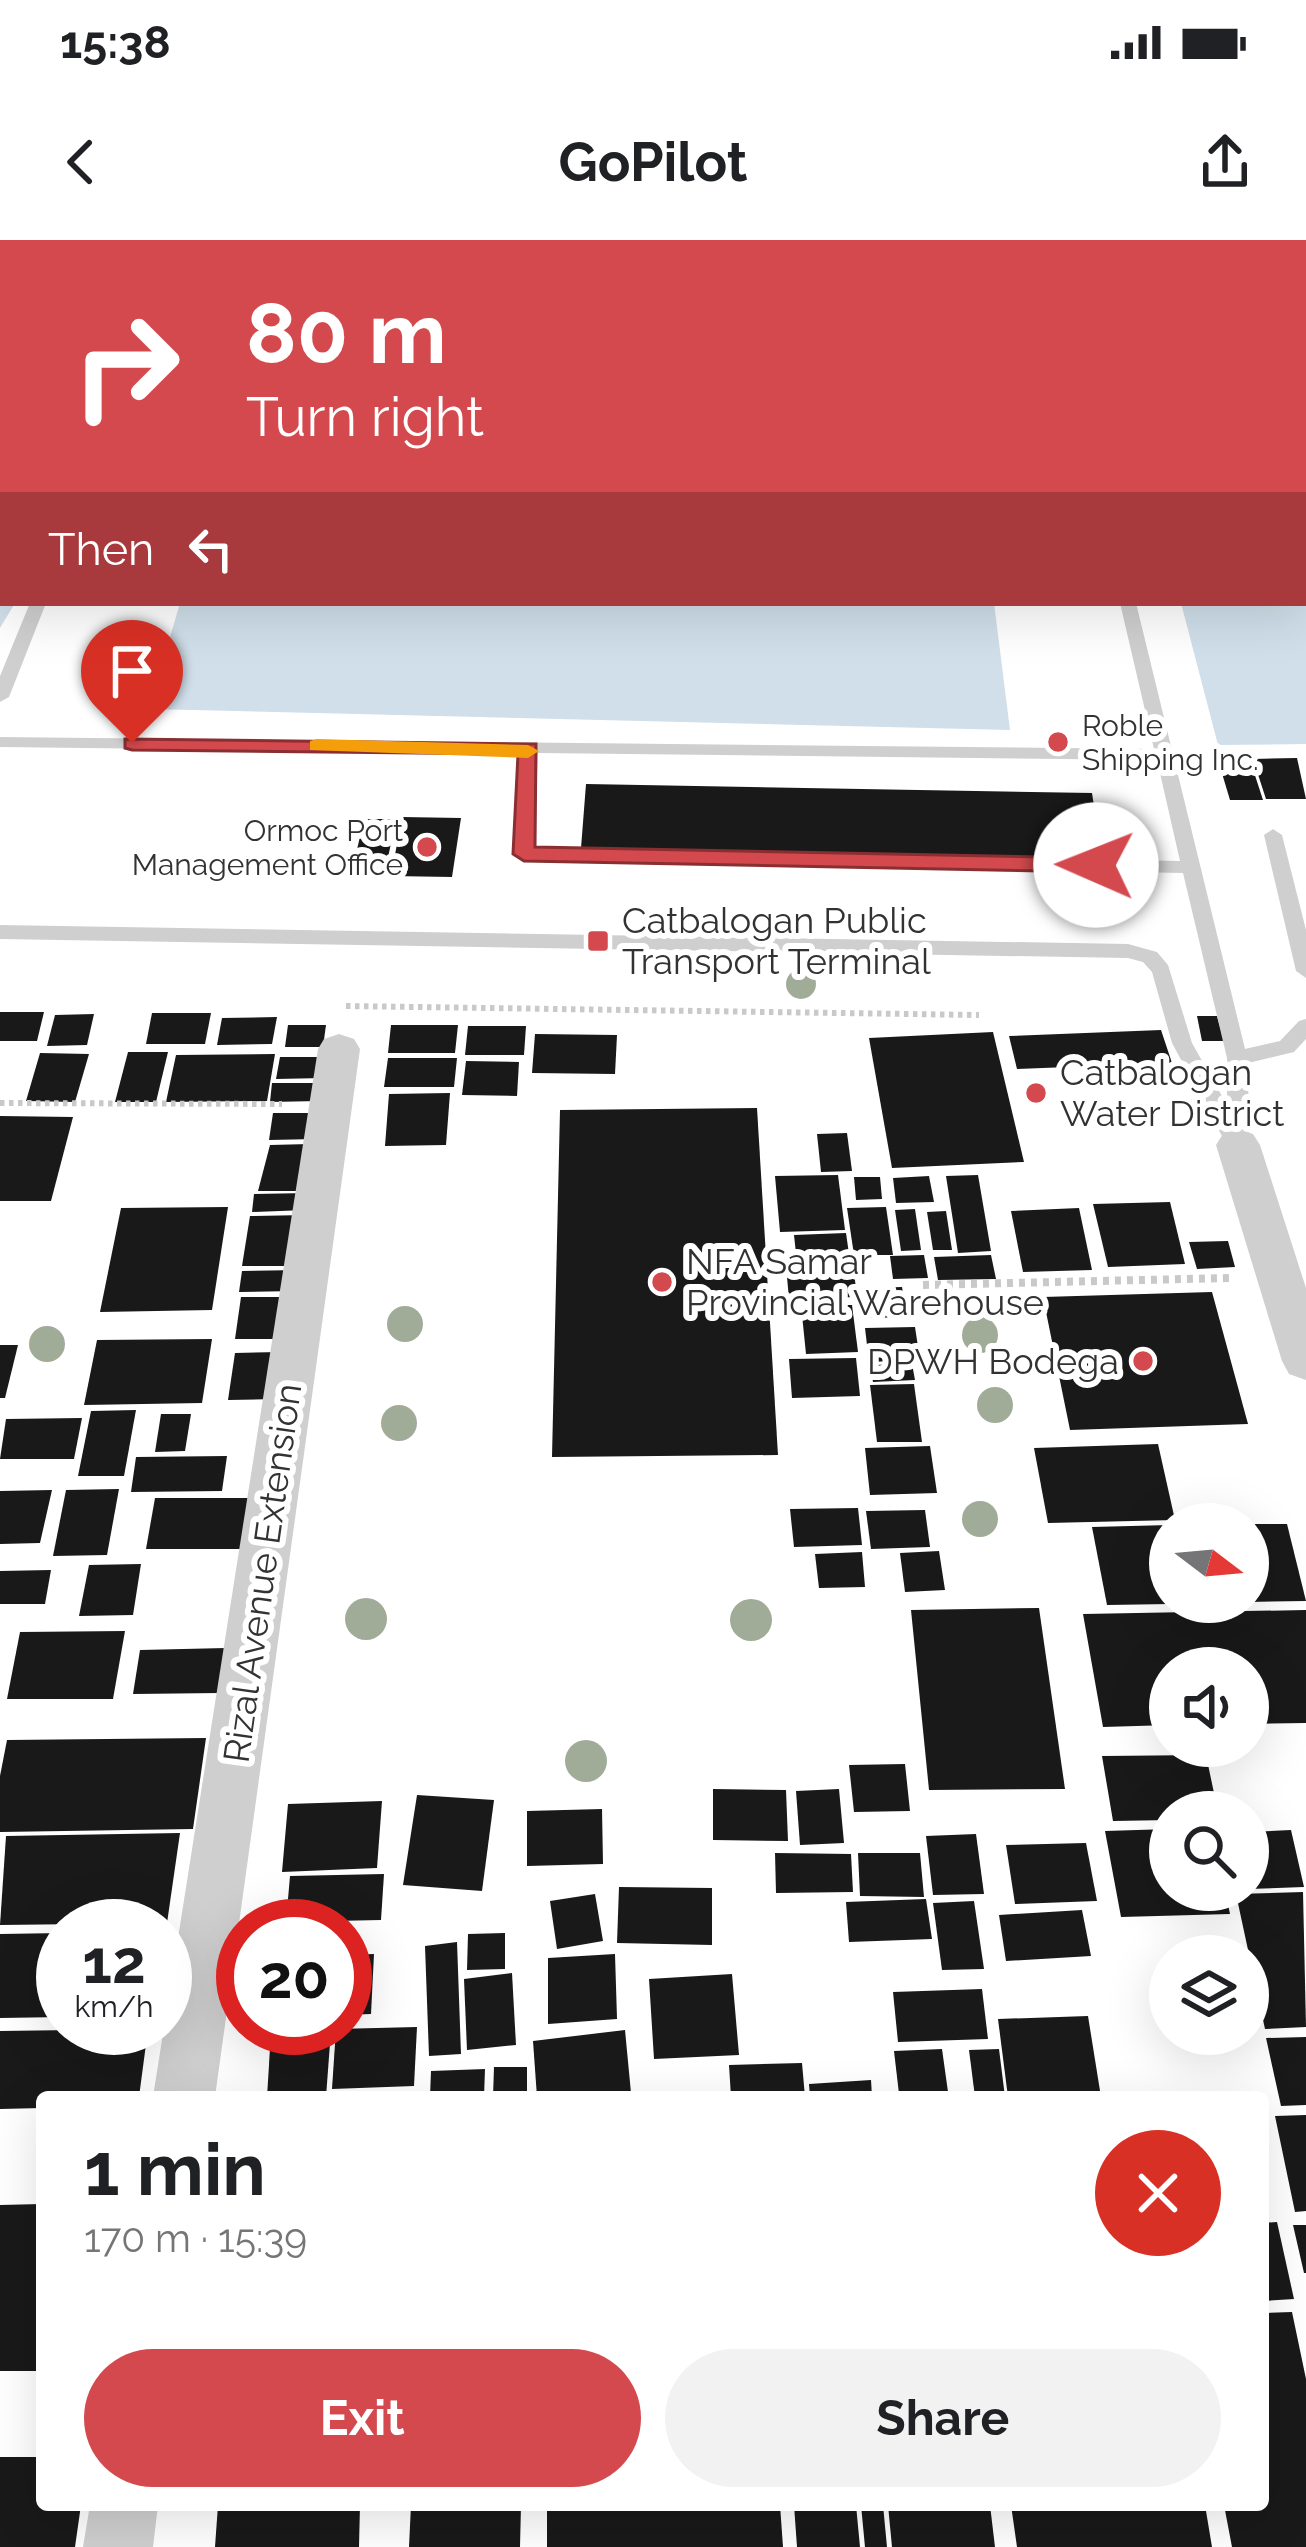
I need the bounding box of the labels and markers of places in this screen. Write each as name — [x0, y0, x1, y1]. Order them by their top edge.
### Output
pin — [81, 620, 183, 743]
place label: Roble Shipping Inc. — [1082, 708, 1259, 777]
marker: Roble Shipping Inc. — [1045, 729, 1071, 755]
place label: Ormoc Port Management Office — [132, 813, 403, 882]
marker: Ormoc Port Management Office — [414, 834, 440, 860]
place label: Catbalogan Public Transport Terminal — [622, 899, 931, 982]
marker: Catbalogan Public Transport Terminal — [585, 928, 611, 954]
place label: Catbalogan Water District — [1060, 1051, 1284, 1134]
marker: Catbalogan Water District — [1023, 1080, 1049, 1106]
place label: NFA Samar Provincial Warehouse — [686, 1240, 1044, 1323]
marker: NFA Samar Provincial Warehouse — [649, 1269, 675, 1295]
place label: DPWH Bodega — [867, 1340, 1119, 1382]
marker: DPWH Bodega — [1130, 1348, 1156, 1374]

